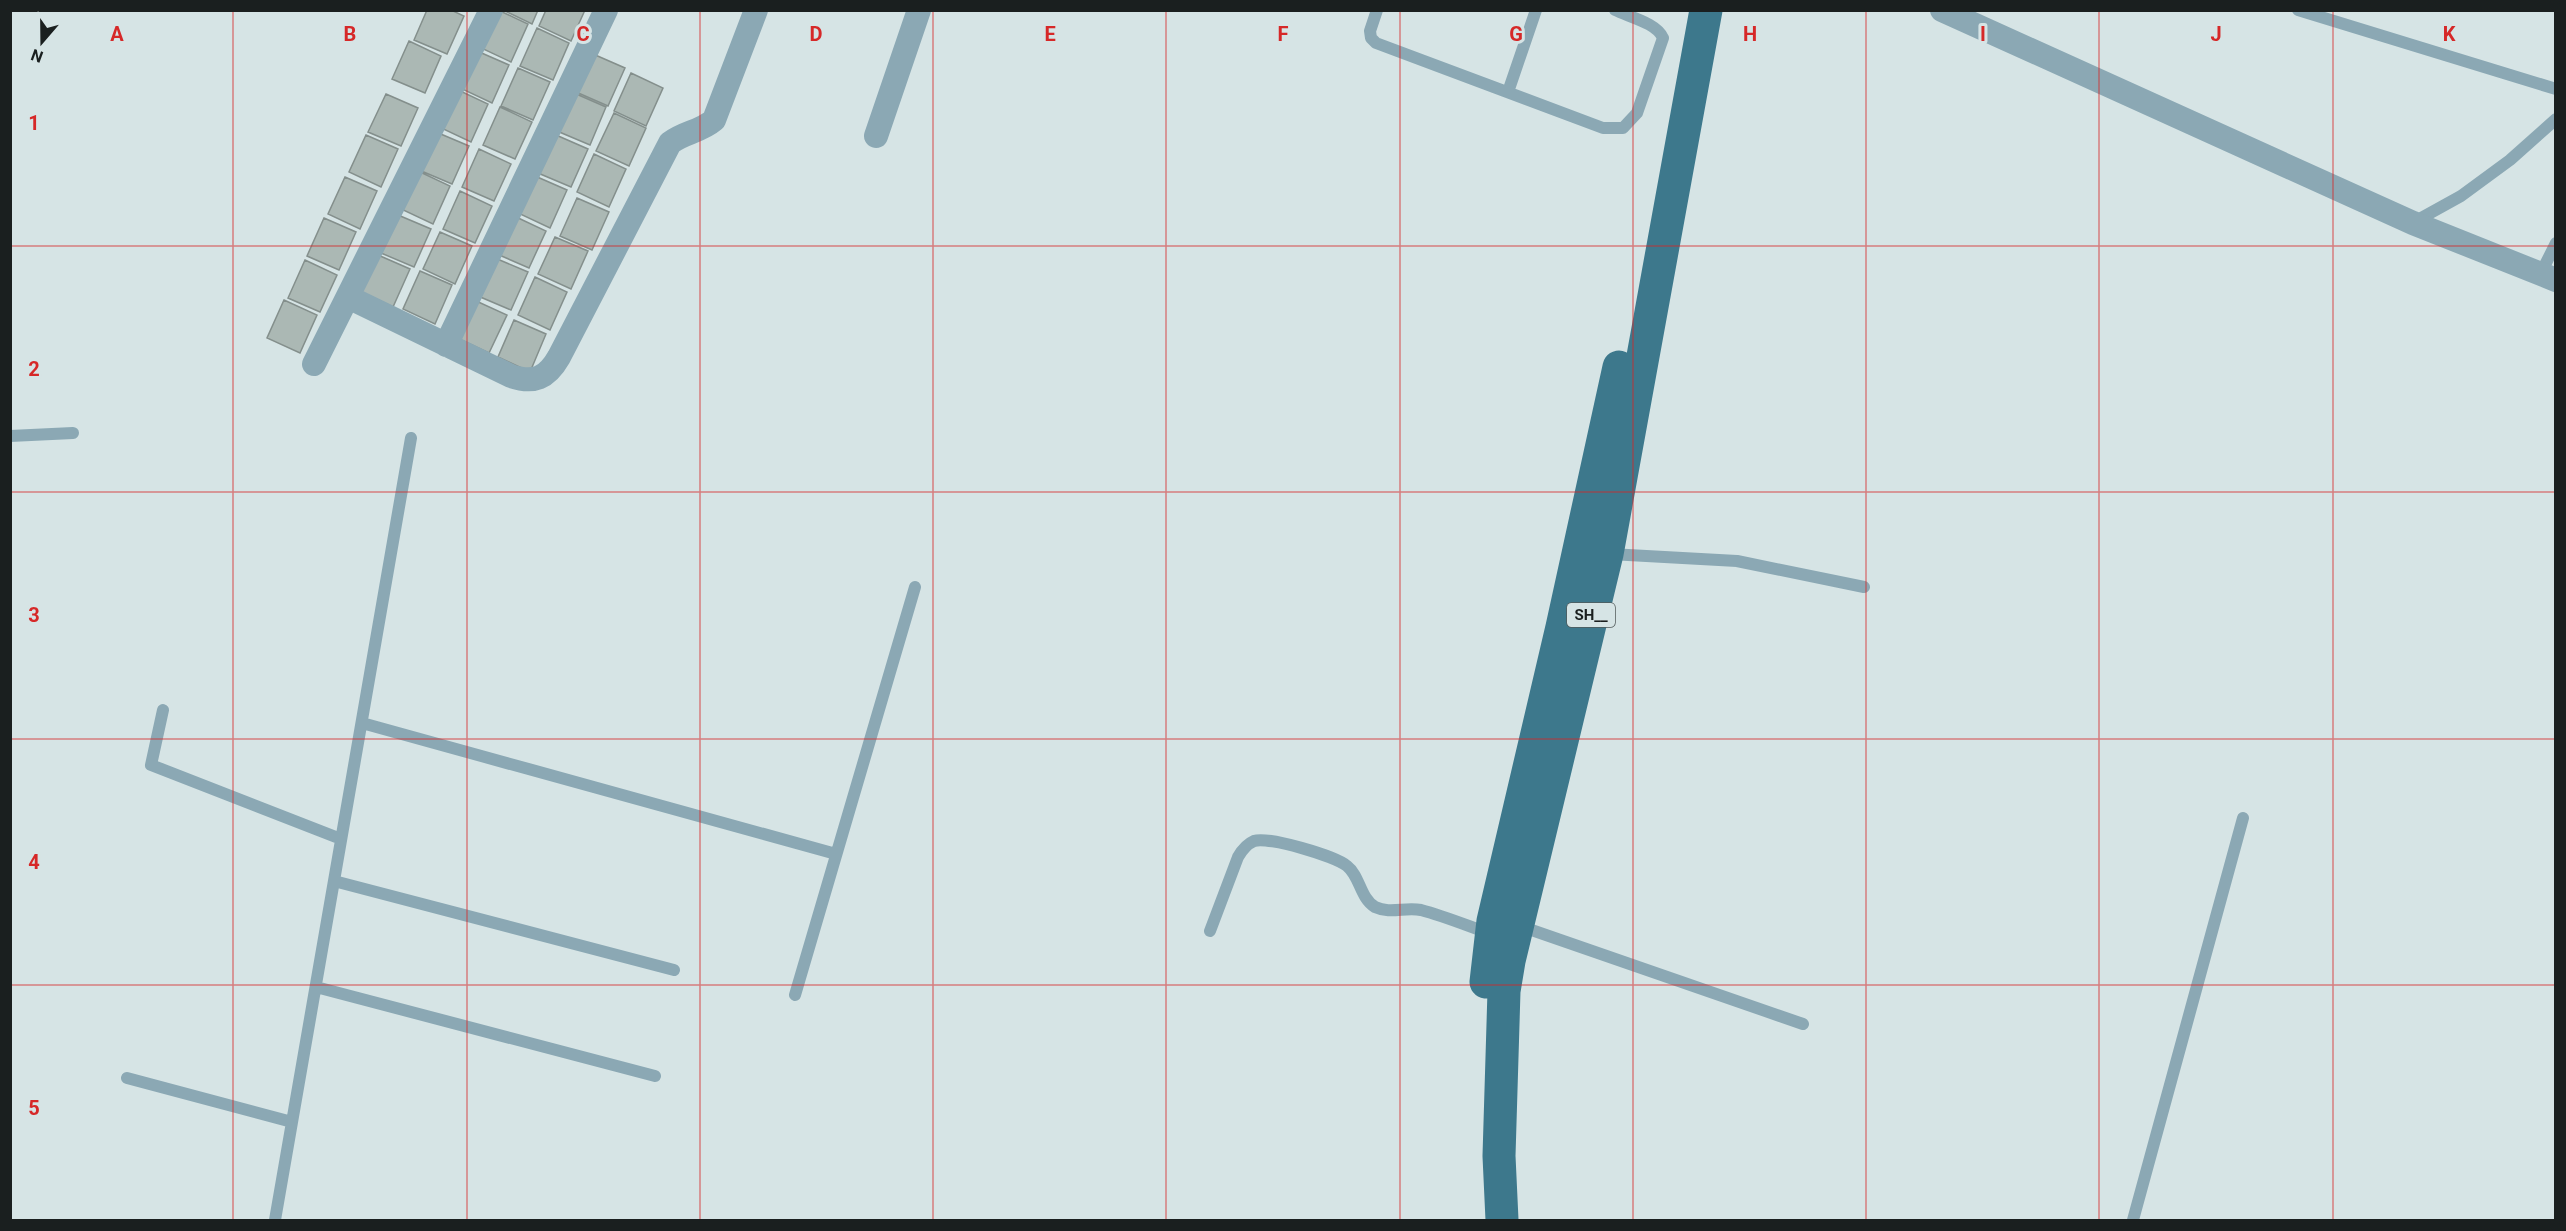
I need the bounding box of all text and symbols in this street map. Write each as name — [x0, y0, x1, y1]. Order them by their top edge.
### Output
north arrow — [12, 12, 72, 72]
text: A — [110, 22, 124, 46]
text: B — [344, 22, 356, 46]
text: C — [576, 22, 590, 46]
text: D — [810, 22, 823, 46]
text: E — [1044, 22, 1056, 46]
text: F — [1278, 22, 1289, 46]
text: G — [1509, 22, 1523, 46]
text: H — [1743, 22, 1757, 46]
text: I — [1980, 22, 1986, 46]
text: J — [2210, 22, 2222, 46]
text: K — [2443, 22, 2456, 46]
text: N — [28, 45, 46, 66]
text: 1 — [28, 111, 40, 135]
text: 2 — [28, 357, 40, 381]
text: 3 — [28, 603, 40, 627]
road number: SH__ — [1567, 603, 1615, 627]
text: 4 — [28, 850, 40, 874]
text: 5 — [28, 1096, 40, 1120]

